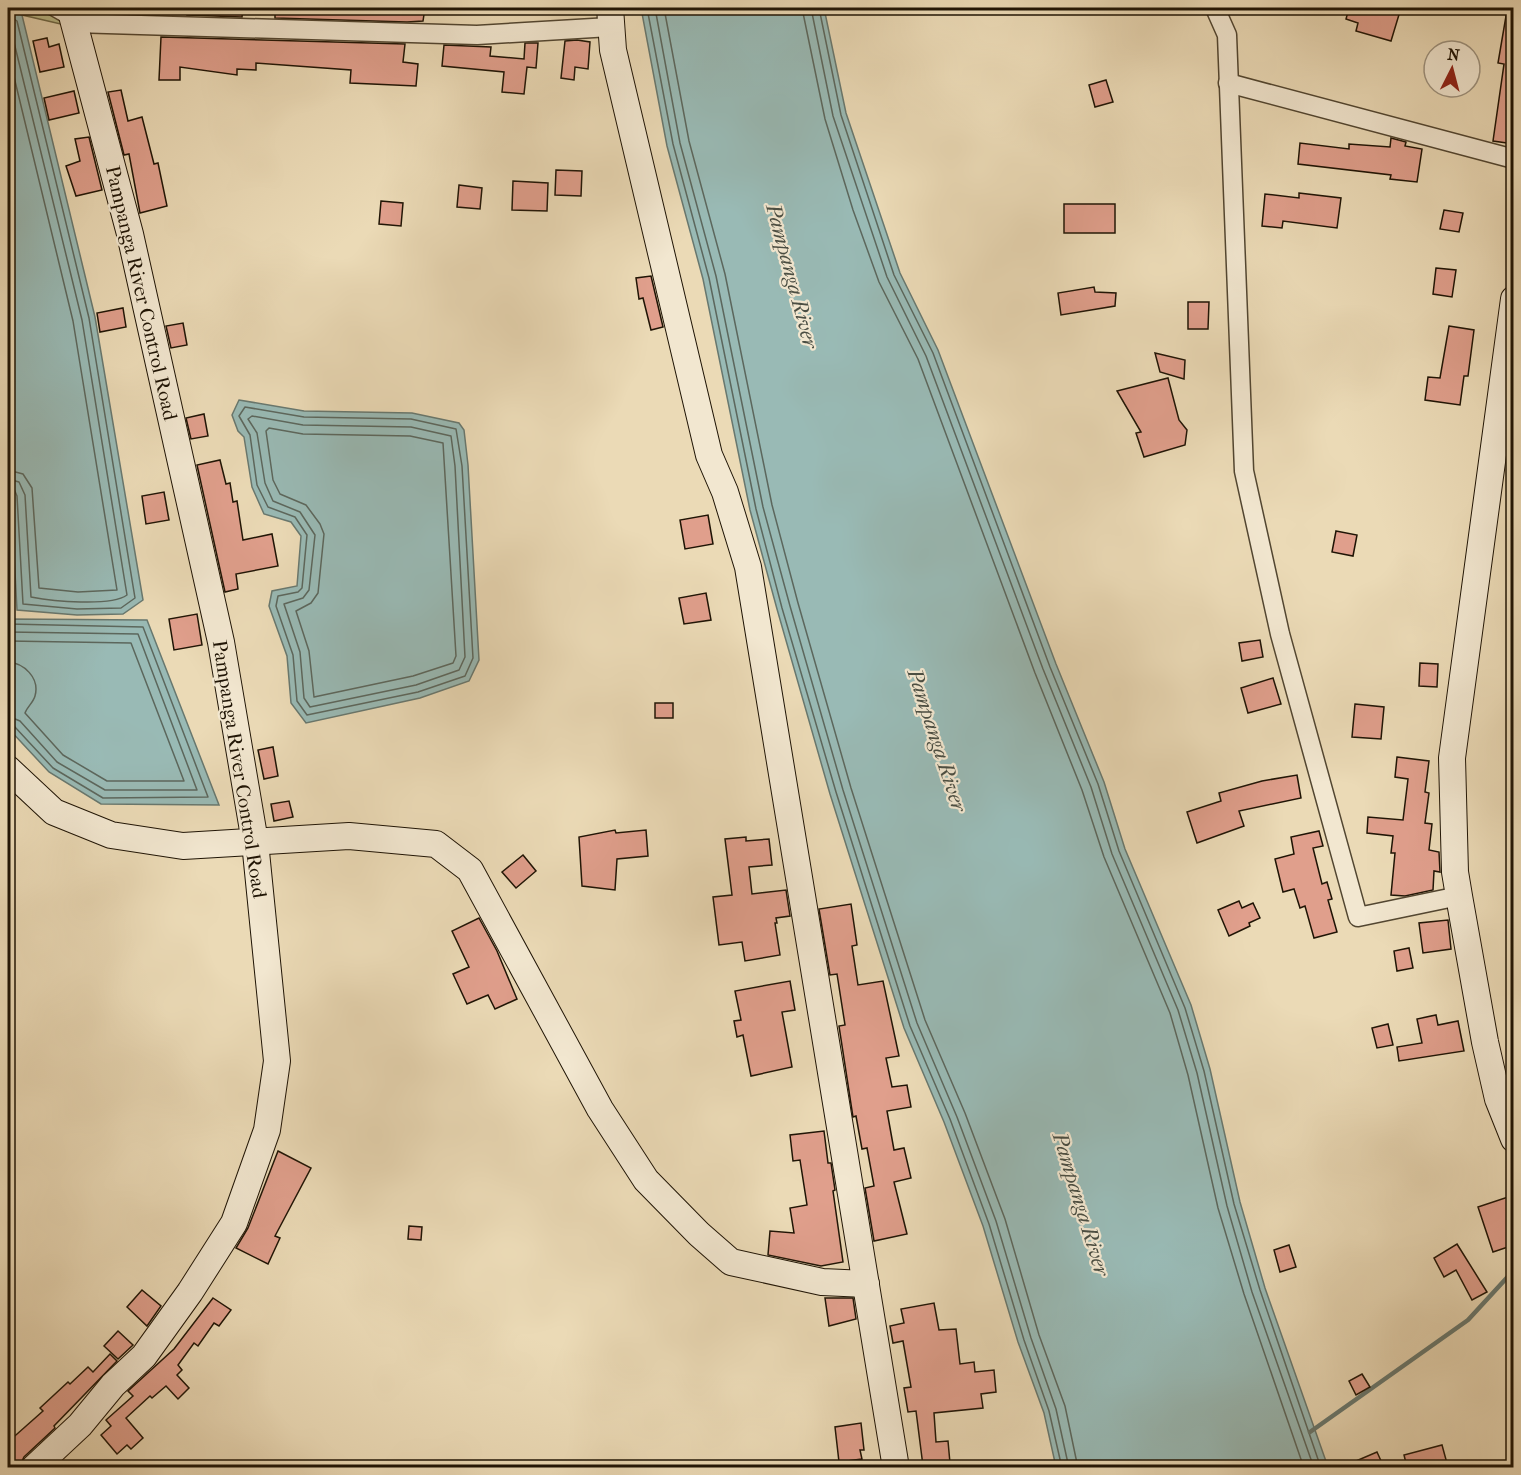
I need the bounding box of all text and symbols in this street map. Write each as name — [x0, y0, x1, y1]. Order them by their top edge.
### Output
north arrow — [1422, 39, 1482, 99]
text: N — [1446, 44, 1461, 65]
street label: Pampanga River Control Road — [101, 163, 182, 424]
water label: Pampanga River — [761, 200, 823, 352]
street label: Pampanga River Control Road — [208, 638, 271, 901]
water label: Pampanga River — [902, 665, 972, 816]
water label: Pampanga River — [1047, 1128, 1115, 1280]

